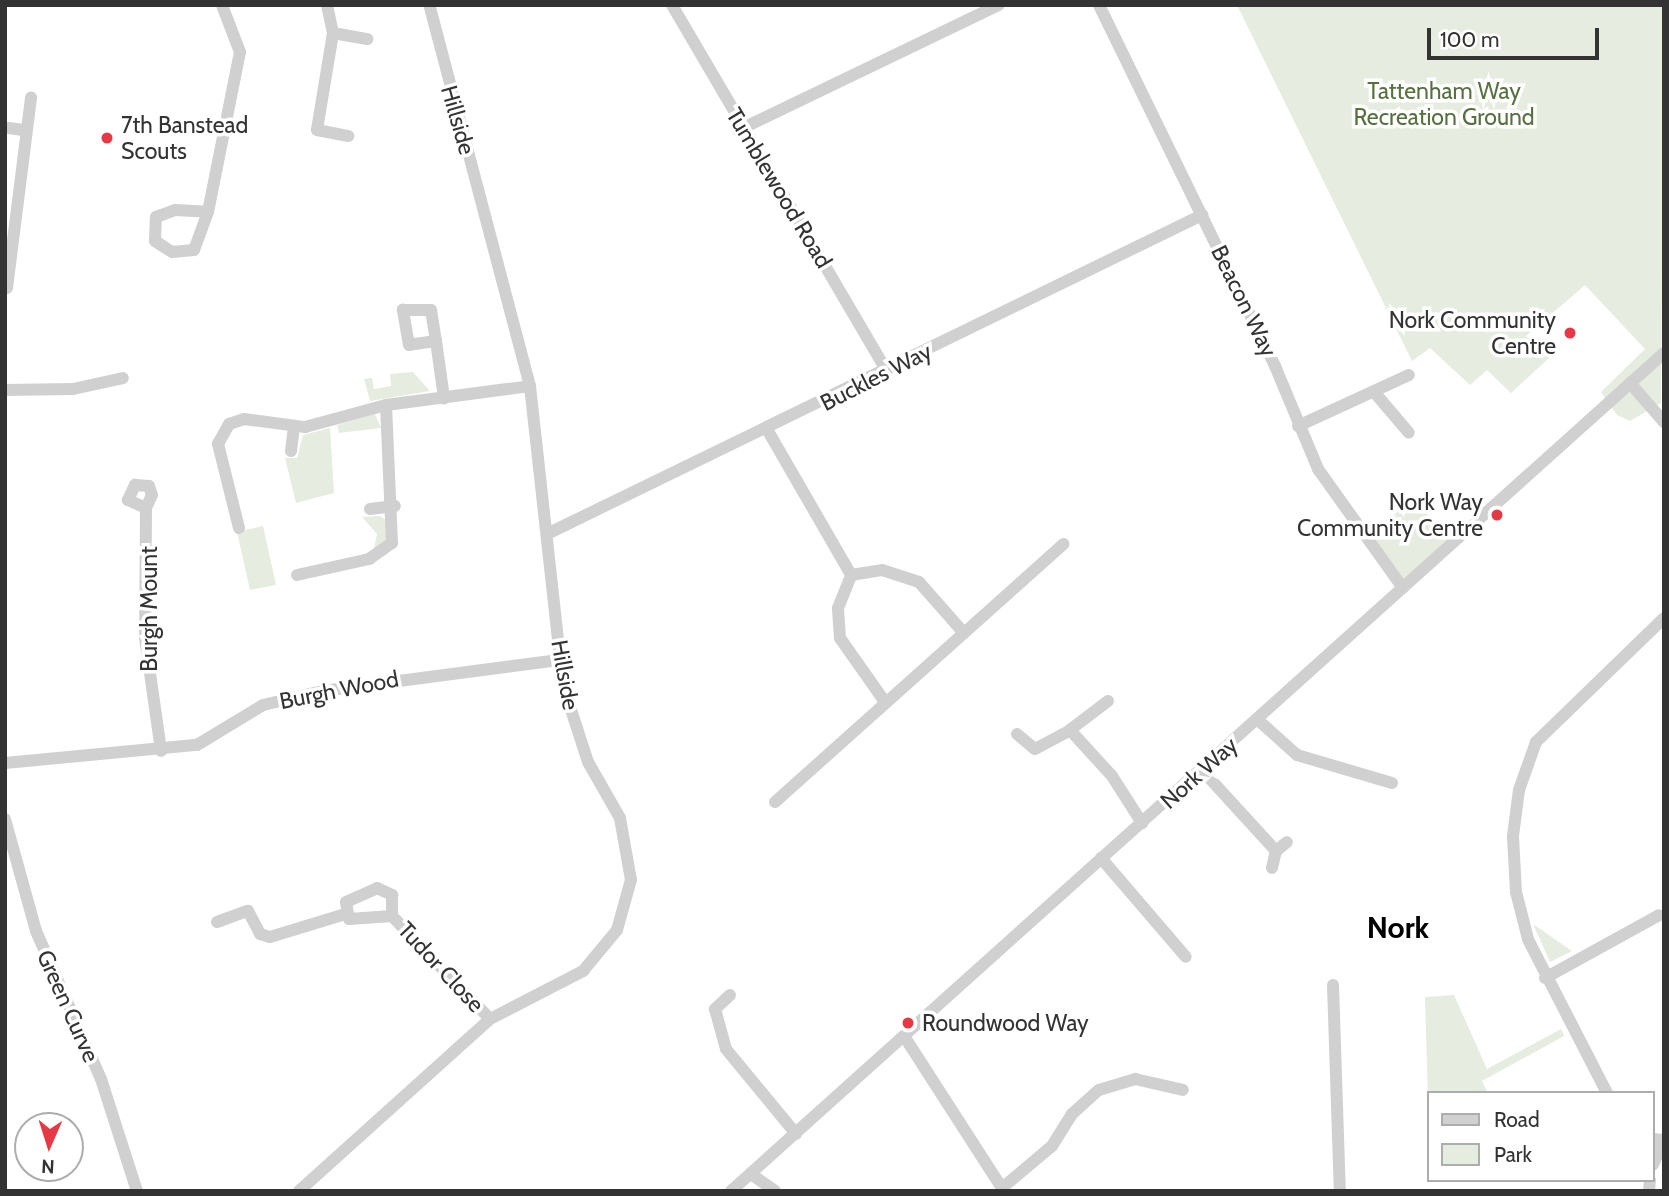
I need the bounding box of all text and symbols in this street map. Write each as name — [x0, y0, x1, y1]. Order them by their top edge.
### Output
scale bar — [1431, 14, 1602, 58]
text: 100 m — [1440, 27, 1499, 52]
park label: Tattenham Way Recreation Ground — [1353, 77, 1535, 131]
street label: Hillside — [435, 82, 481, 158]
street label: Tumblewood Road — [720, 103, 838, 273]
place label: 7th Banstead Scouts — [121, 111, 248, 165]
marker: 7th Banstead Scouts — [99, 130, 115, 146]
street label: Beacon Way — [1205, 241, 1283, 361]
place label: Nork Community Centre — [1389, 306, 1556, 360]
marker: Nork Community Centre — [1562, 325, 1578, 341]
street label: Buckles Way — [816, 337, 936, 417]
place label: Nork Way Community Centre — [1297, 488, 1483, 542]
marker: Nork Way Community Centre — [1489, 507, 1505, 523]
street label: Burgh Mount — [135, 546, 163, 672]
street label: Hillside — [545, 638, 585, 712]
street label: Burgh Wood — [277, 665, 401, 715]
street label: Nork Way — [1155, 731, 1243, 815]
district label: Nork — [1367, 910, 1429, 946]
street label: Tudor Close — [392, 916, 490, 1018]
street label: Green Curve — [31, 946, 105, 1066]
place label: Roundwood Way — [922, 1009, 1089, 1037]
marker: Roundwood Way — [900, 1015, 916, 1031]
legend — [1428, 1091, 1655, 1182]
text: Road — [1494, 1107, 1540, 1132]
north arrow — [14, 1112, 84, 1182]
text: Park — [1494, 1142, 1532, 1167]
text: N — [41, 1155, 55, 1178]

